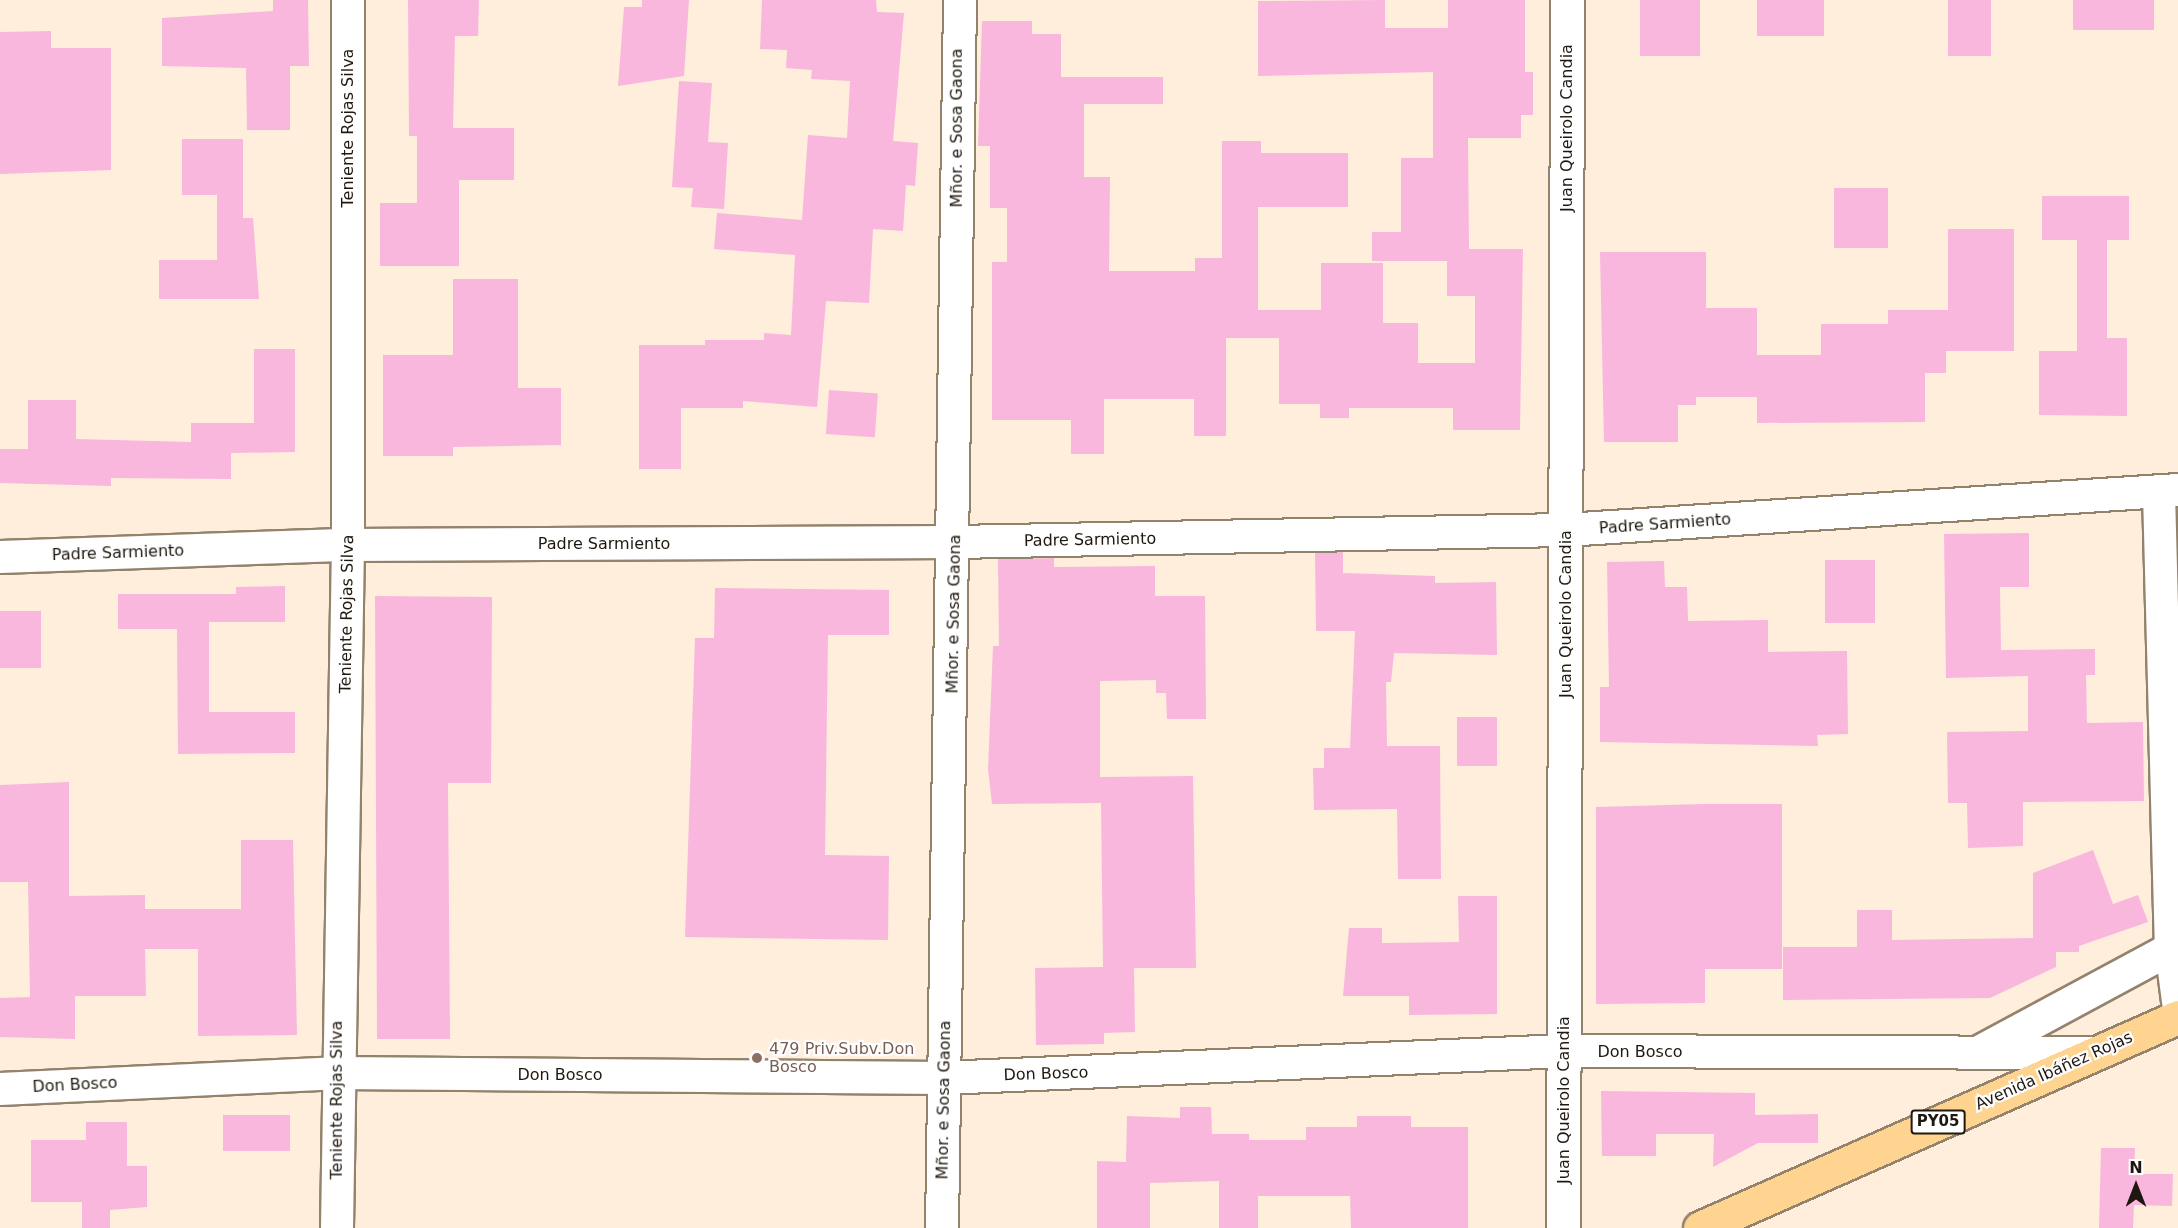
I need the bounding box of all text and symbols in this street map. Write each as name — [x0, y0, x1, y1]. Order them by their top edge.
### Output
street label: Juan Queirolo Candia — [1557, 44, 1577, 212]
street label: Mñor. e Sosa Gaona — [947, 48, 967, 208]
street label: Teniente Rojas Silva — [338, 49, 358, 207]
street label: Padre Sarmiento — [1598, 510, 1732, 538]
street label: Padre Sarmiento — [1024, 529, 1156, 551]
street label: Juan Queirolo Candia — [1556, 530, 1576, 698]
street label: Teniente Rojas Silva — [336, 534, 358, 694]
street label: Padre Sarmiento — [538, 534, 670, 554]
street label: Mñor. e Sosa Gaona — [943, 534, 965, 694]
street label: Padre Sarmiento — [52, 541, 184, 565]
street label: Juan Queirolo Candia — [1554, 1016, 1574, 1184]
street label: Mñor. e Sosa Gaona — [933, 1020, 955, 1180]
street label: Teniente Rojas Silva — [327, 1021, 347, 1179]
street label: Avenida Ibáñez Rojas — [1973, 1028, 2135, 1114]
place label: 479 Priv.Subv.Don Bosco — [769, 1039, 914, 1077]
street label: Don Bosco — [1597, 1042, 1683, 1062]
marker: 479 Priv.Subv.Don Bosco — [750, 1051, 764, 1065]
street label: Don Bosco — [1003, 1063, 1089, 1085]
street label: Don Bosco — [517, 1065, 603, 1085]
street label: Don Bosco — [32, 1073, 118, 1097]
road number: PY05 — [1910, 1110, 1966, 1134]
north arrow — [2106, 1156, 2166, 1216]
text: N — [2129, 1158, 2143, 1177]

